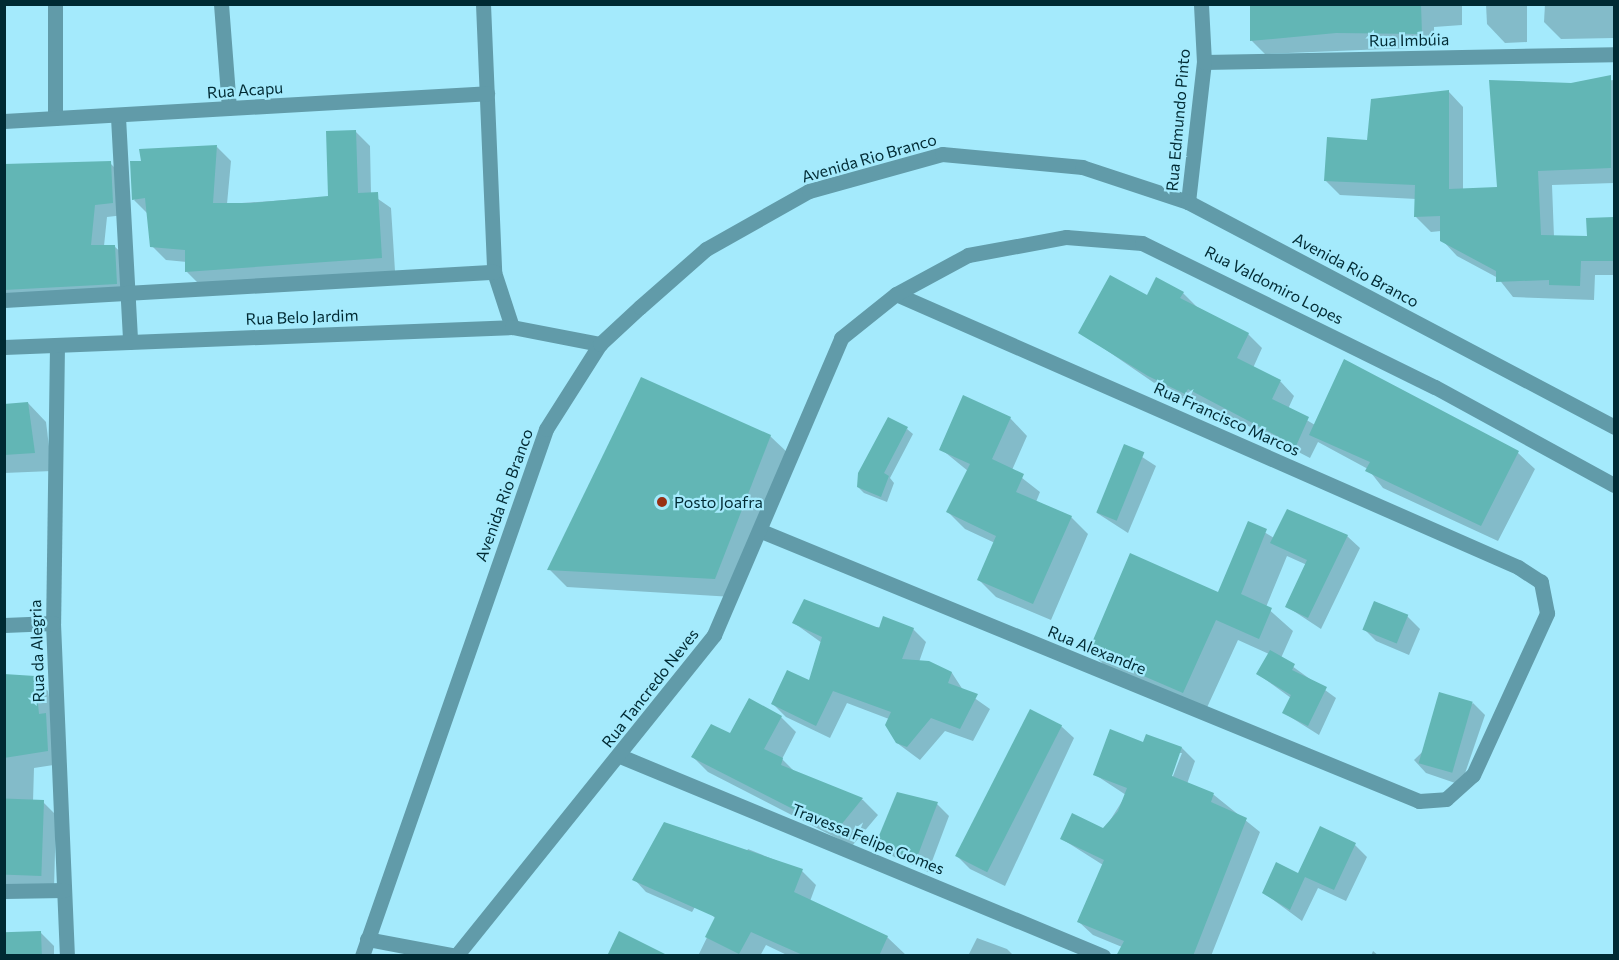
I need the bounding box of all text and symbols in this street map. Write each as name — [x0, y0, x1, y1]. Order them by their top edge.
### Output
street label: Rua Imbúia — [1369, 30, 1449, 50]
street label: Rua Edmundo Pinto — [1162, 48, 1194, 192]
street label: Rua Acapu — [206, 78, 284, 102]
street label: Avenida Rio Branco — [799, 130, 939, 186]
street label: Avenida Rio Branco — [1290, 229, 1422, 311]
street label: Rua Valdomiro Lopes — [1201, 242, 1347, 328]
street label: Rua Belo Jardim — [245, 305, 359, 329]
street label: Rua Francisco Marcos — [1151, 378, 1303, 460]
street label: Avenida Rio Branco — [471, 426, 537, 564]
place label: Posto Joafra — [674, 492, 763, 512]
marker: Posto Joafra — [655, 495, 669, 509]
street label: Rua da Alegria — [26, 599, 48, 703]
street label: Rua Alexandre — [1045, 622, 1149, 678]
street label: Rua Tancredo Neves — [598, 625, 702, 751]
street label: Travessa Felipe Gomes — [789, 800, 947, 878]

